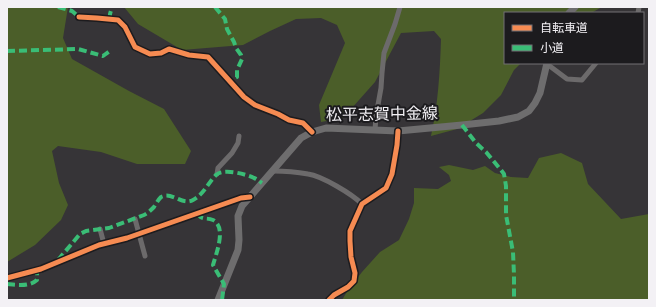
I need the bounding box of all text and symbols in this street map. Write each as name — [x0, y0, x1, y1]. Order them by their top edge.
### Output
legend — [504, 12, 644, 64]
text: 自転車道 — [540, 19, 588, 37]
text: 小道 — [540, 39, 564, 57]
street label: 松平志賀中金線 — [326, 102, 438, 126]

